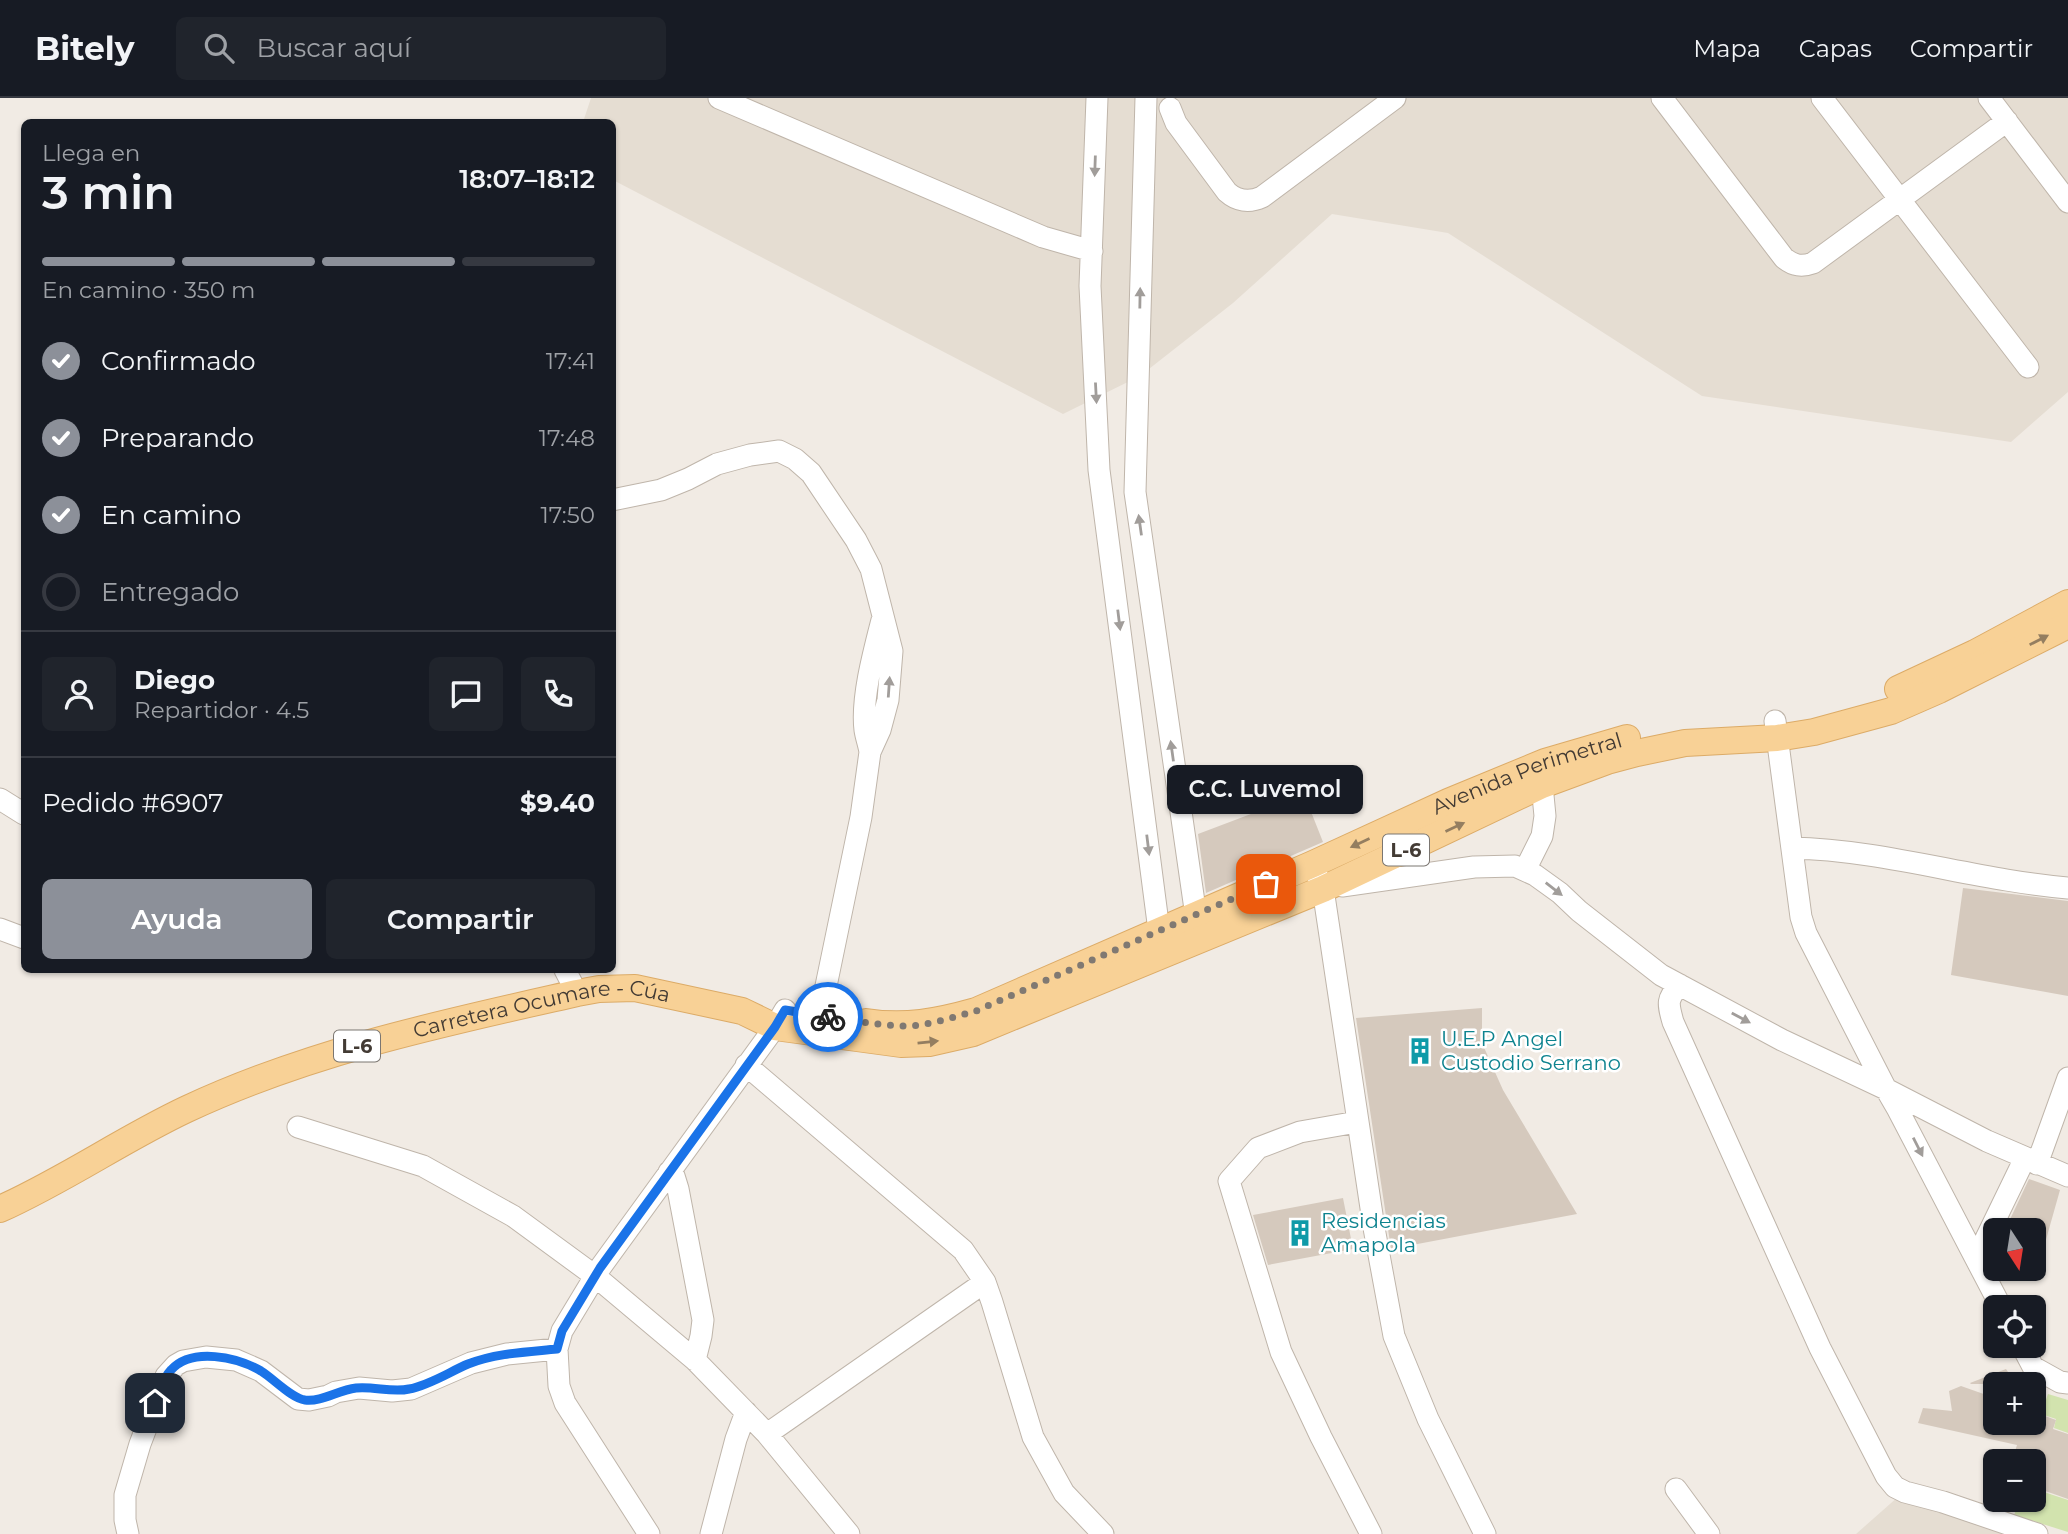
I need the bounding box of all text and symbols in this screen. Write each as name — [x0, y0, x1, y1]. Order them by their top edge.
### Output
search box — [176, 17, 666, 80]
text: Bitely — [35, 28, 134, 68]
icon: search — [200, 29, 238, 67]
text: Buscar aquí — [256, 32, 411, 64]
text: Mapa — [1693, 34, 1761, 63]
text: Capas — [1799, 34, 1872, 63]
text: Compartir — [1910, 34, 2033, 63]
text: Llega en — [42, 139, 140, 167]
one-way arrow — [1089, 155, 1100, 177]
text: 18:07–18:12 — [459, 163, 595, 195]
text: 3 min — [42, 164, 175, 221]
text: En camino · 350 m — [42, 276, 255, 304]
one-way arrow — [1135, 287, 1146, 309]
icon: check — [42, 342, 80, 380]
text: Confirmado — [101, 345, 256, 377]
text: 17:41 — [546, 347, 595, 375]
one-way arrow — [1090, 383, 1101, 405]
icon: check — [42, 419, 80, 457]
text: Preparando — [101, 422, 254, 454]
text: 17:48 — [539, 424, 595, 452]
icon: check — [42, 496, 80, 534]
text: En camino — [101, 499, 241, 531]
text: 17:50 — [540, 501, 595, 529]
one-way arrow — [1134, 514, 1145, 536]
text: Entregado — [101, 576, 239, 608]
one-way arrow — [1113, 609, 1124, 631]
one-way arrow — [2029, 634, 2049, 645]
button: person — [42, 657, 116, 731]
button: chat — [429, 657, 503, 731]
button: phone — [521, 657, 595, 731]
text: Diego — [134, 664, 215, 696]
one-way arrow — [884, 676, 895, 698]
text: Repartidor · 4.5 — [134, 696, 309, 724]
street label: Avenida Perimetral — [1428, 727, 1625, 820]
one-way arrow — [1167, 739, 1178, 761]
callout: C.C. Luvemol — [1168, 765, 1364, 814]
text: C.C. Luvemol — [1188, 775, 1342, 803]
text: Pedido #6907 — [42, 787, 224, 819]
text: $9.40 — [520, 787, 595, 819]
one-way arrow — [1445, 821, 1465, 833]
one-way arrow — [1143, 834, 1154, 856]
road number: L-6 — [1383, 834, 1429, 866]
one-way arrow — [1350, 837, 1370, 848]
pin — [1236, 854, 1296, 914]
icon: bag — [1247, 865, 1285, 903]
button: Ayuda — [42, 879, 312, 959]
button: Compartir — [326, 879, 595, 959]
one-way arrow — [1545, 882, 1563, 897]
street label: Carretera Ocumare - Cúa — [410, 974, 673, 1043]
courier — [793, 982, 863, 1052]
icon: bike — [809, 998, 847, 1036]
one-way arrow — [1731, 1012, 1751, 1024]
place label: U.E.P Angel Custodio Serrano — [1441, 1026, 1621, 1075]
road number: L-6 — [334, 1030, 380, 1062]
one-way arrow — [917, 1036, 939, 1047]
building icon: U.E.P Angel Custodio Serrano — [1405, 1036, 1435, 1066]
one-way arrow — [1912, 1137, 1923, 1157]
place label: Residencias Amapola — [1321, 1208, 1446, 1257]
building icon: Residencias Amapola — [1285, 1218, 1315, 1248]
north arrow — [1983, 1218, 2046, 1281]
map controls — [1983, 1218, 2046, 1512]
button: locate — [1983, 1295, 2046, 1358]
button: + — [1983, 1372, 2046, 1435]
pin — [125, 1373, 185, 1433]
icon: home — [136, 1384, 174, 1422]
button: − — [1983, 1449, 2046, 1512]

